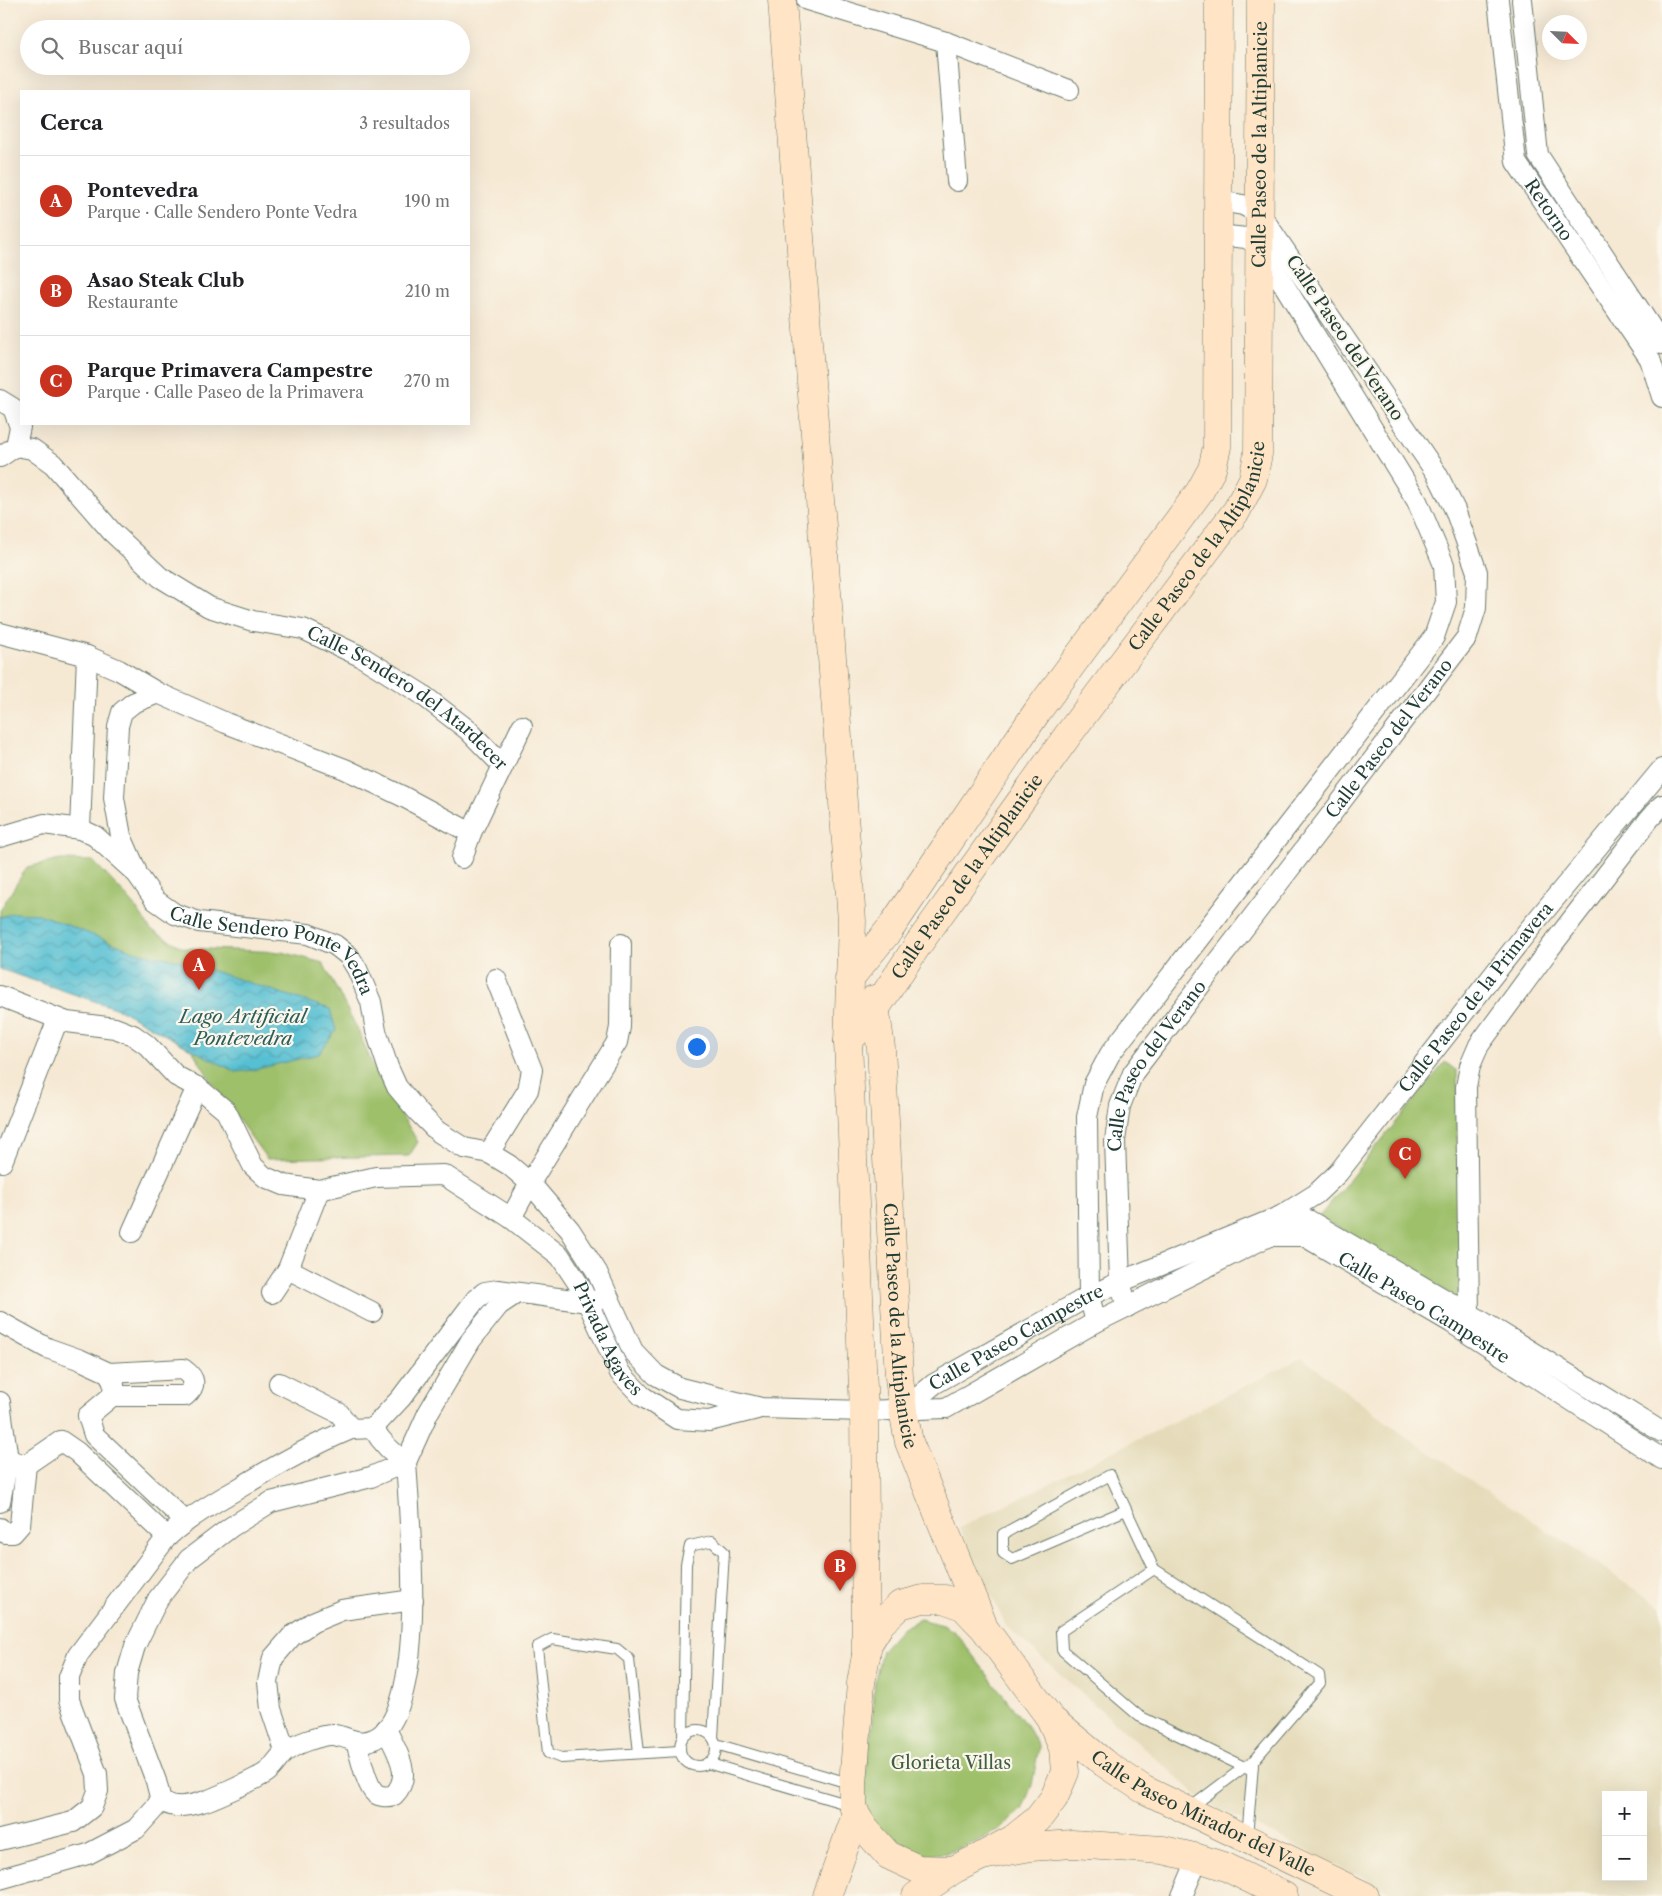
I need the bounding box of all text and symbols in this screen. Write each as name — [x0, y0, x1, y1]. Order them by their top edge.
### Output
north arrow — [1542, 15, 1587, 60]
search box — [20, 20, 470, 75]
street label: Calle Paseo de la Altiplanicie — [1248, 21, 1272, 268]
icon: search — [38, 34, 66, 62]
text: Buscar aquí — [78, 36, 183, 59]
text: Cerca — [40, 110, 103, 135]
text: 3 resultados — [359, 113, 450, 133]
street label: Retorno — [1520, 175, 1578, 245]
text: Pontevedra — [87, 179, 199, 202]
text: A — [50, 191, 62, 211]
text: 190 m — [405, 191, 450, 211]
text: Parque · Calle Sendero Ponte Vedra — [87, 202, 357, 222]
street label: Calle Paseo del Verano — [1281, 251, 1409, 425]
text: Asao Steak Club — [87, 269, 244, 292]
text: B — [50, 281, 62, 301]
text: 210 m — [405, 281, 450, 301]
text: Restaurante — [87, 292, 178, 312]
text: Parque Primavera Campestre — [87, 359, 373, 382]
text: C — [50, 371, 62, 391]
text: 270 m — [404, 371, 450, 391]
text: Parque · Calle Paseo de la Primavera — [87, 382, 364, 402]
street label: Calle Paseo de la Altiplanicie — [1124, 441, 1269, 655]
street label: Calle Sendero del Atardecer — [303, 621, 512, 775]
street label: Calle Paseo del Verano — [1321, 654, 1457, 823]
street label: Calle Paseo de la Altiplanicie — [887, 770, 1048, 984]
street label: Calle Paseo de la Primavera — [1394, 898, 1558, 1097]
street label: Calle Sendero Ponte Vedra — [167, 902, 378, 999]
pin: A — [183, 949, 215, 990]
street label: Calle Paseo del Verano — [1104, 976, 1211, 1152]
water label: Lago Artificial Pontevedra — [177, 1005, 309, 1050]
your location — [684, 1034, 710, 1060]
pin: C — [1389, 1138, 1421, 1179]
street label: Calle Paseo de la Altiplanicie — [878, 1202, 922, 1452]
street label: Calle Paseo Campestre — [1334, 1247, 1514, 1368]
street label: Privada Agaves — [569, 1278, 647, 1400]
street label: Calle Paseo Campestre — [925, 1280, 1107, 1395]
pin: B — [824, 1550, 856, 1591]
street label: Calle Paseo Mirador del Valle — [1086, 1746, 1319, 1881]
park label: Glorieta Villas — [891, 1752, 1011, 1774]
map controls — [1602, 1791, 1647, 1881]
button: + — [1602, 1791, 1647, 1836]
button: − — [1602, 1836, 1647, 1881]

